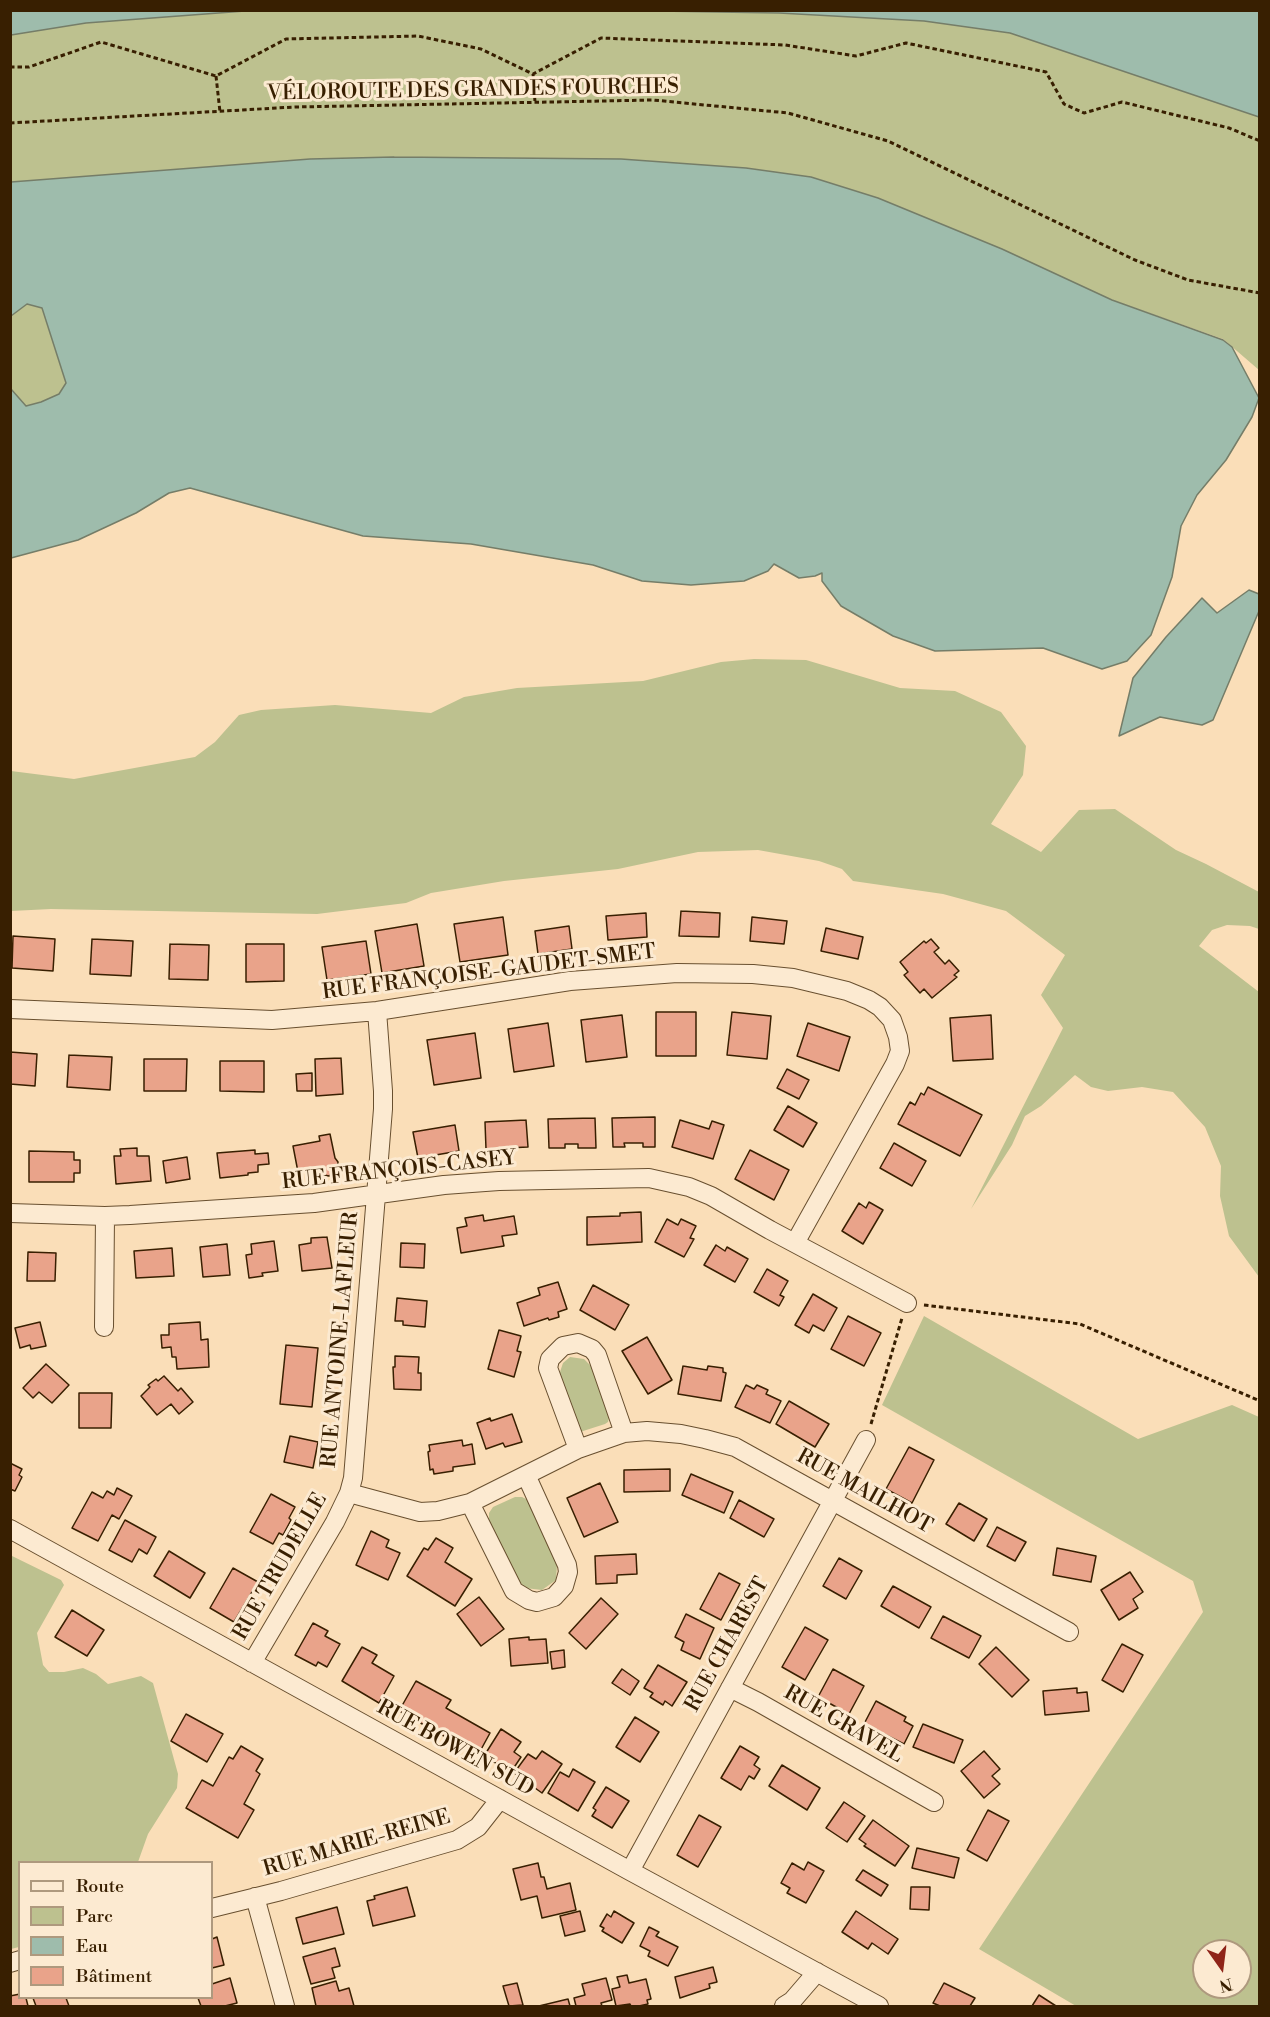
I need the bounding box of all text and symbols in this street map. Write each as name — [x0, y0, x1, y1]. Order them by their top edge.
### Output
street label: VÉLOROUTE DES GRANDES FOURCHES — [267, 75, 679, 107]
street label: RUE FRANÇOISE-GAUDET-SMET — [321, 940, 657, 1006]
street label: RUE FRANÇOIS-CASEY — [281, 1146, 517, 1196]
street label: RUE ANTOINE-LAFLEUR — [317, 1211, 365, 1469]
street label: RUE MAILHOT — [792, 1444, 936, 1540]
street label: RUE TRUDELLE — [229, 1489, 333, 1645]
street label: RUE CHAREST — [681, 1573, 775, 1717]
street label: RUE GRAVEL — [779, 1681, 907, 1769]
street label: RUE BOWEN SUD — [372, 1695, 538, 1803]
street label: RUE MARIE-REINE — [260, 1805, 454, 1883]
legend — [18, 1861, 213, 1999]
text: Route — [76, 1875, 124, 1898]
text: Parc — [76, 1905, 113, 1928]
text: Eau — [76, 1935, 108, 1958]
north arrow — [1192, 1939, 1252, 1999]
text: Bâtiment — [76, 1965, 152, 1988]
text: N — [1217, 1973, 1234, 1996]

